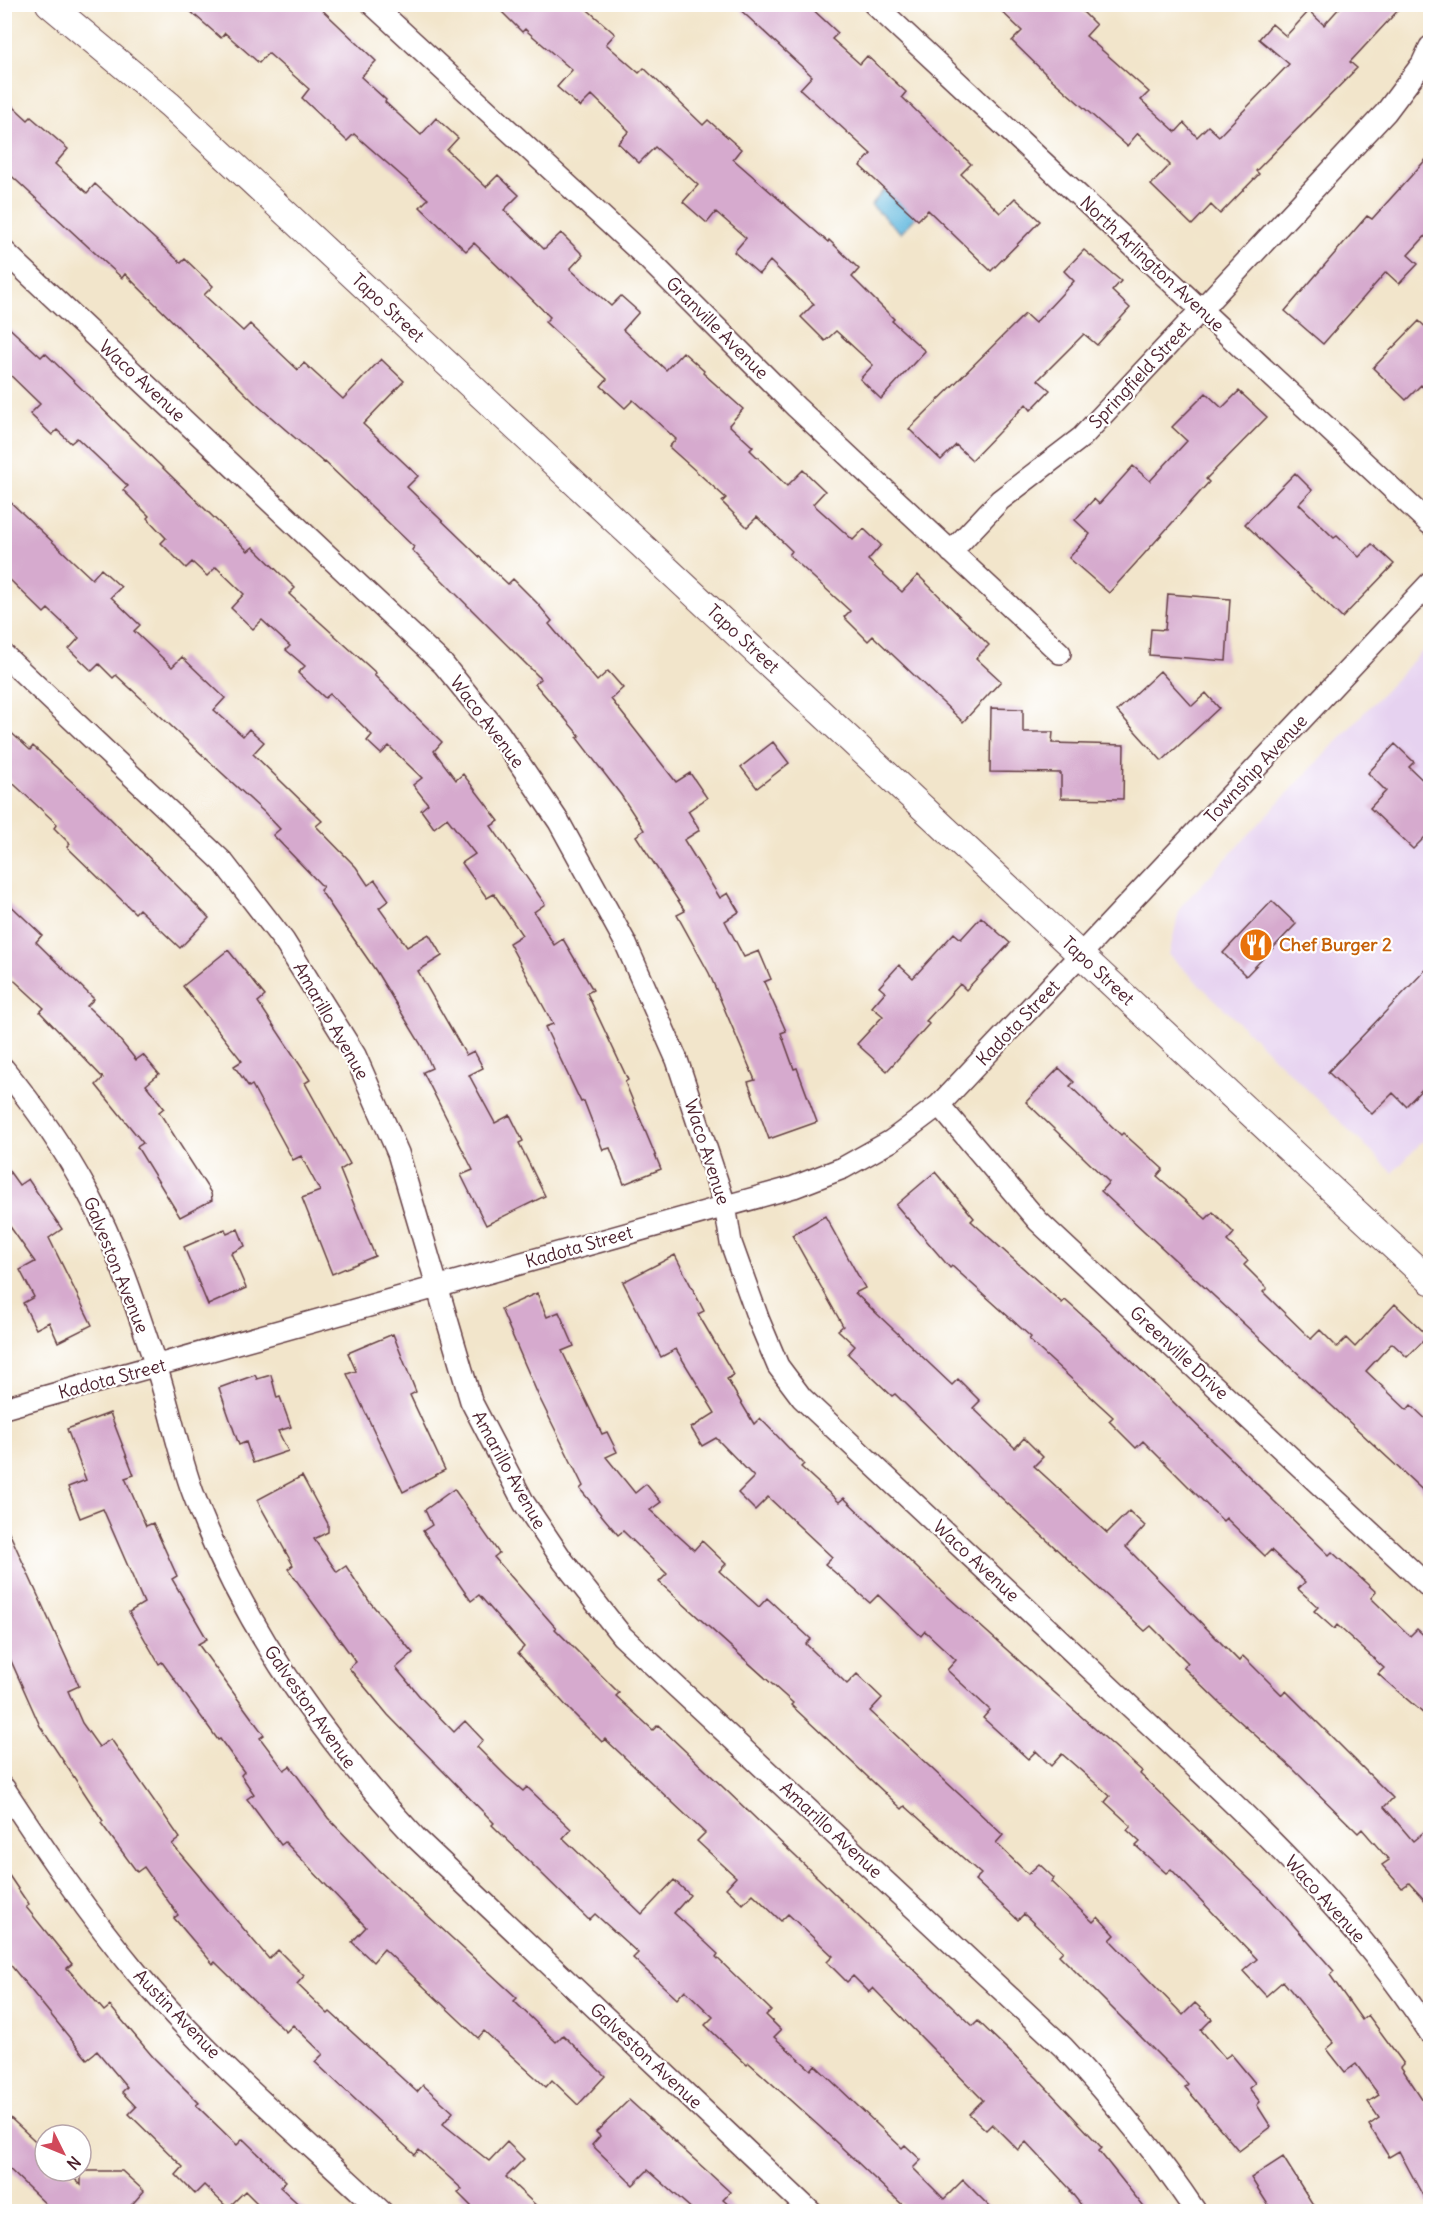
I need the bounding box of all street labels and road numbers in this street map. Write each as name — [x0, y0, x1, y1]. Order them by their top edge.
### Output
street label: North Arlington Avenue — [1075, 191, 1229, 337]
street label: Tapo Street — [347, 268, 430, 347]
street label: Granville Avenue — [661, 271, 774, 384]
street label: Springfield Street — [1084, 316, 1195, 433]
street label: Waco Avenue — [94, 335, 190, 426]
street label: Tapo Street — [702, 599, 785, 678]
street label: Waco Avenue — [445, 671, 530, 772]
street label: Township Avenue — [1199, 709, 1312, 828]
street label: Tapo Street — [1057, 931, 1140, 1010]
street label: Amarillo Avenue — [289, 958, 374, 1084]
street label: Kadota Street — [971, 975, 1064, 1070]
street label: Waco Avenue — [680, 1096, 735, 1208]
street label: Galveston Avenue — [79, 1193, 154, 1336]
street label: Kadota Street — [523, 1220, 635, 1273]
street label: Greenville Drive — [1125, 1301, 1234, 1404]
street label: Kadota Street — [56, 1353, 168, 1404]
street label: Amarillo Avenue — [467, 1407, 551, 1533]
street label: Waco Avenue — [928, 1515, 1024, 1606]
street label: Galveston Avenue — [259, 1641, 361, 1773]
street label: Amarillo Avenue — [775, 1776, 887, 1883]
street label: Waco Avenue — [1280, 1850, 1371, 1947]
street label: Austin Avenue — [129, 1964, 226, 2063]
street label: Galveston Avenue — [585, 1998, 707, 2114]

